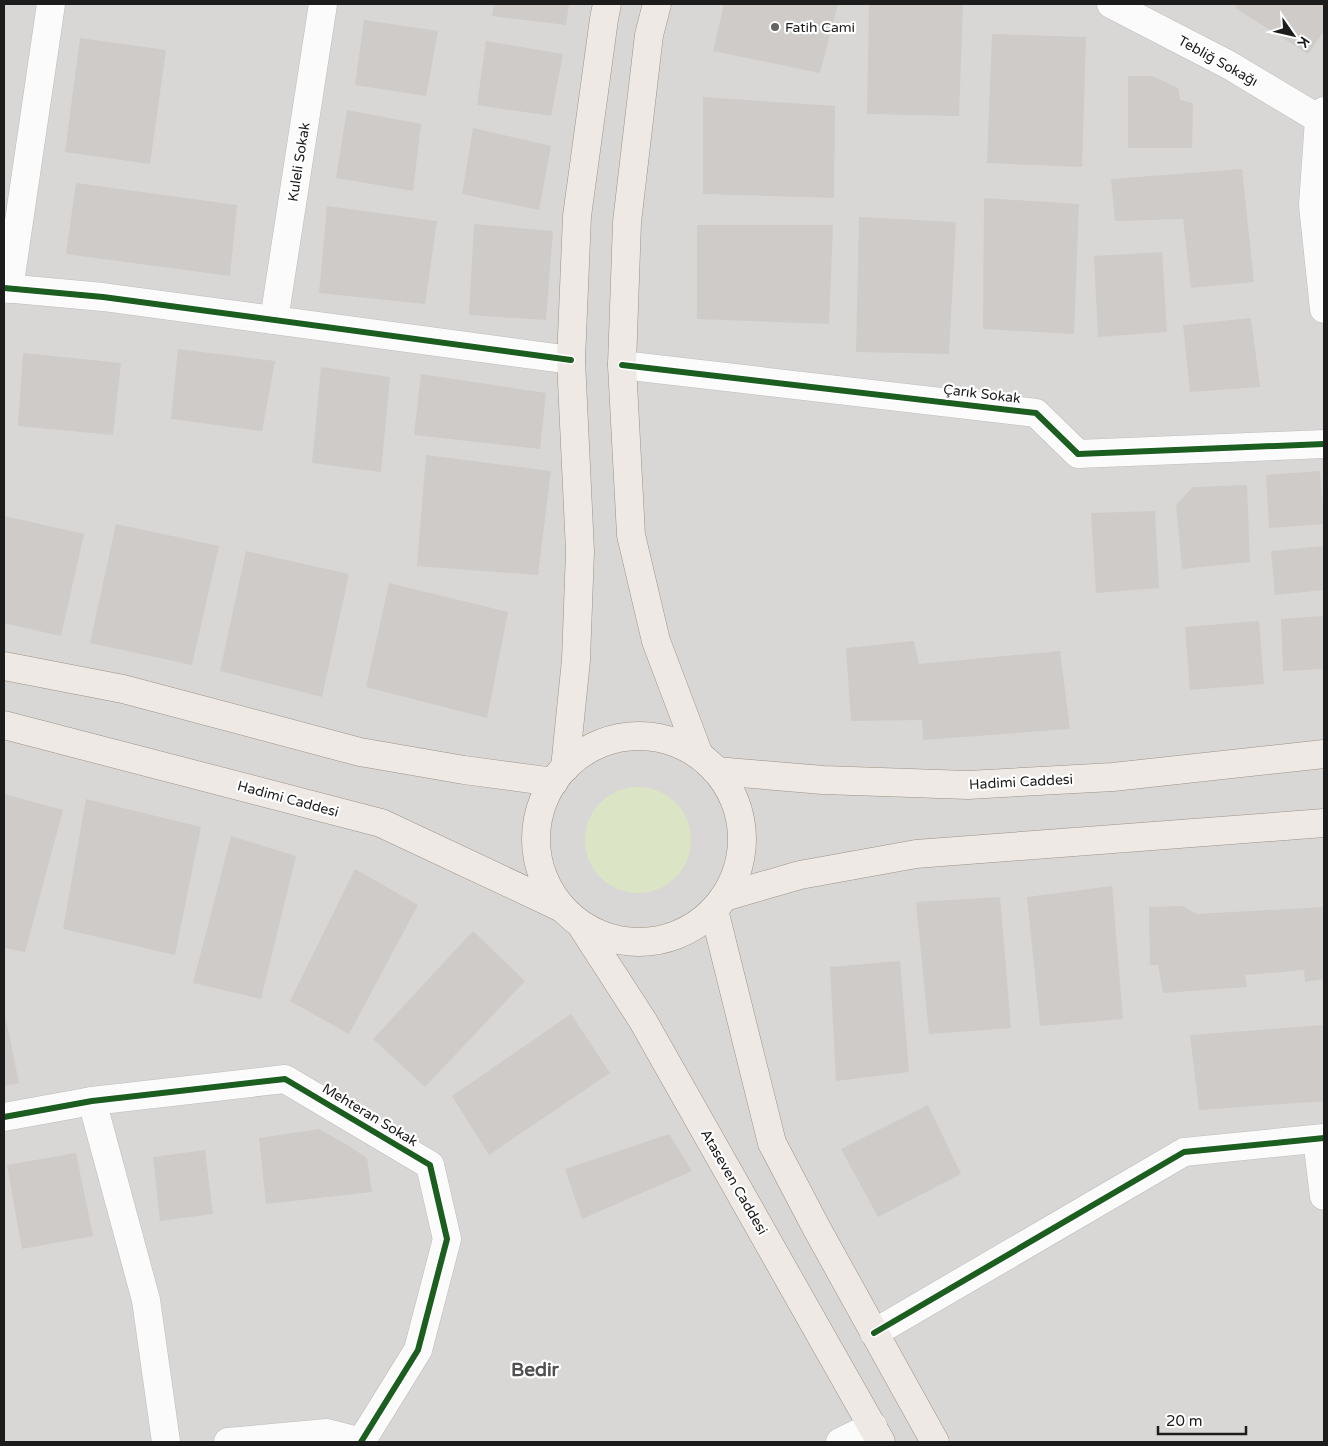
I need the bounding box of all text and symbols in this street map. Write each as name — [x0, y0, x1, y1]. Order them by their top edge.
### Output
north arrow — [1268, 10, 1318, 60]
place label: Fatih Cami — [785, 19, 855, 36]
marker: Fatih Cami — [769, 21, 781, 33]
street label: Tebliğ Sokağı — [1175, 32, 1261, 90]
text: K — [1293, 33, 1313, 51]
street label: Kuleli Sokak — [284, 121, 314, 203]
street label: Çarık Sokak — [942, 381, 1022, 407]
street label: Hadimi Caddesi — [969, 771, 1073, 793]
street label: Hadimi Caddesi — [236, 777, 340, 821]
street label: Mehteran Sokak — [319, 1080, 421, 1150]
street label: Ataseven Caddesi — [697, 1126, 771, 1238]
district label: Bedir — [511, 1359, 560, 1381]
scale bar — [1158, 1404, 1246, 1436]
text: 20 m — [1166, 1412, 1203, 1430]

